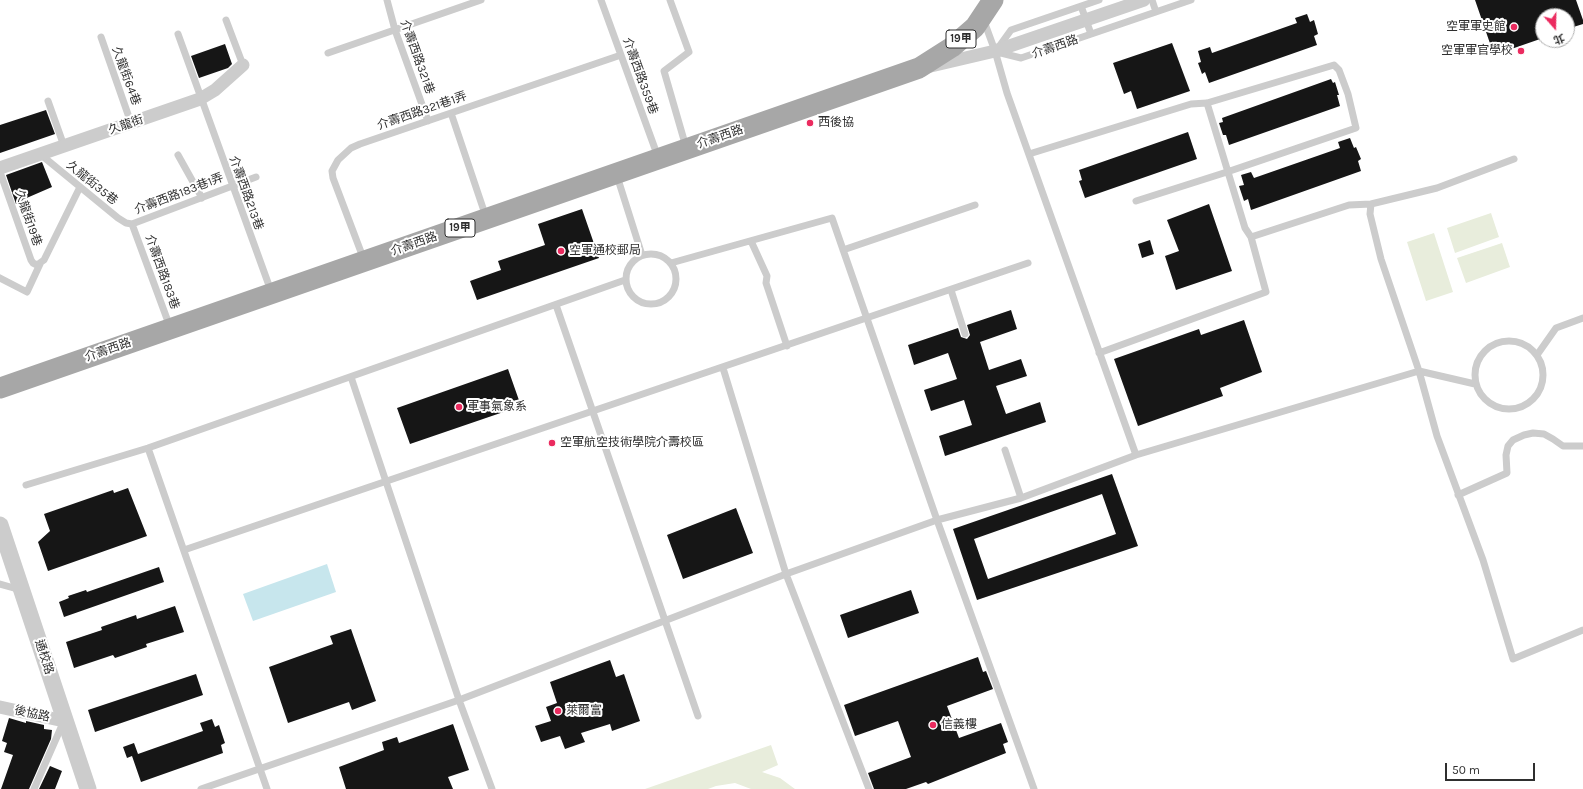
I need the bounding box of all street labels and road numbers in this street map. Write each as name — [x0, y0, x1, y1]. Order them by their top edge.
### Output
street label: 介壽西路321巷 — [397, 18, 437, 96]
road number: 19甲 — [946, 30, 976, 48]
street label: 介壽西路 — [1030, 32, 1080, 62]
street label: 介壽西路359巷 — [619, 36, 661, 116]
street label: 久龍街64巷 — [109, 45, 143, 107]
street label: 介壽西路321巷1弄 — [375, 89, 469, 133]
street label: 久龍街 — [107, 112, 145, 138]
street label: 介壽西路 — [695, 122, 745, 152]
street label: 介壽西路213巷 — [226, 154, 266, 232]
street label: 久龍街35巷 — [63, 158, 121, 208]
street label: 介壽西路183巷1弄 — [132, 170, 226, 218]
street label: 久龍街19巷 — [12, 188, 44, 248]
road number: 19甲 — [445, 219, 475, 237]
street label: 介壽西路 — [389, 229, 439, 259]
street label: 介壽西路183巷 — [142, 233, 182, 311]
street label: 介壽西路 — [83, 335, 133, 365]
street label: 通校路 — [32, 638, 56, 676]
street label: 後協路 — [13, 703, 51, 725]

